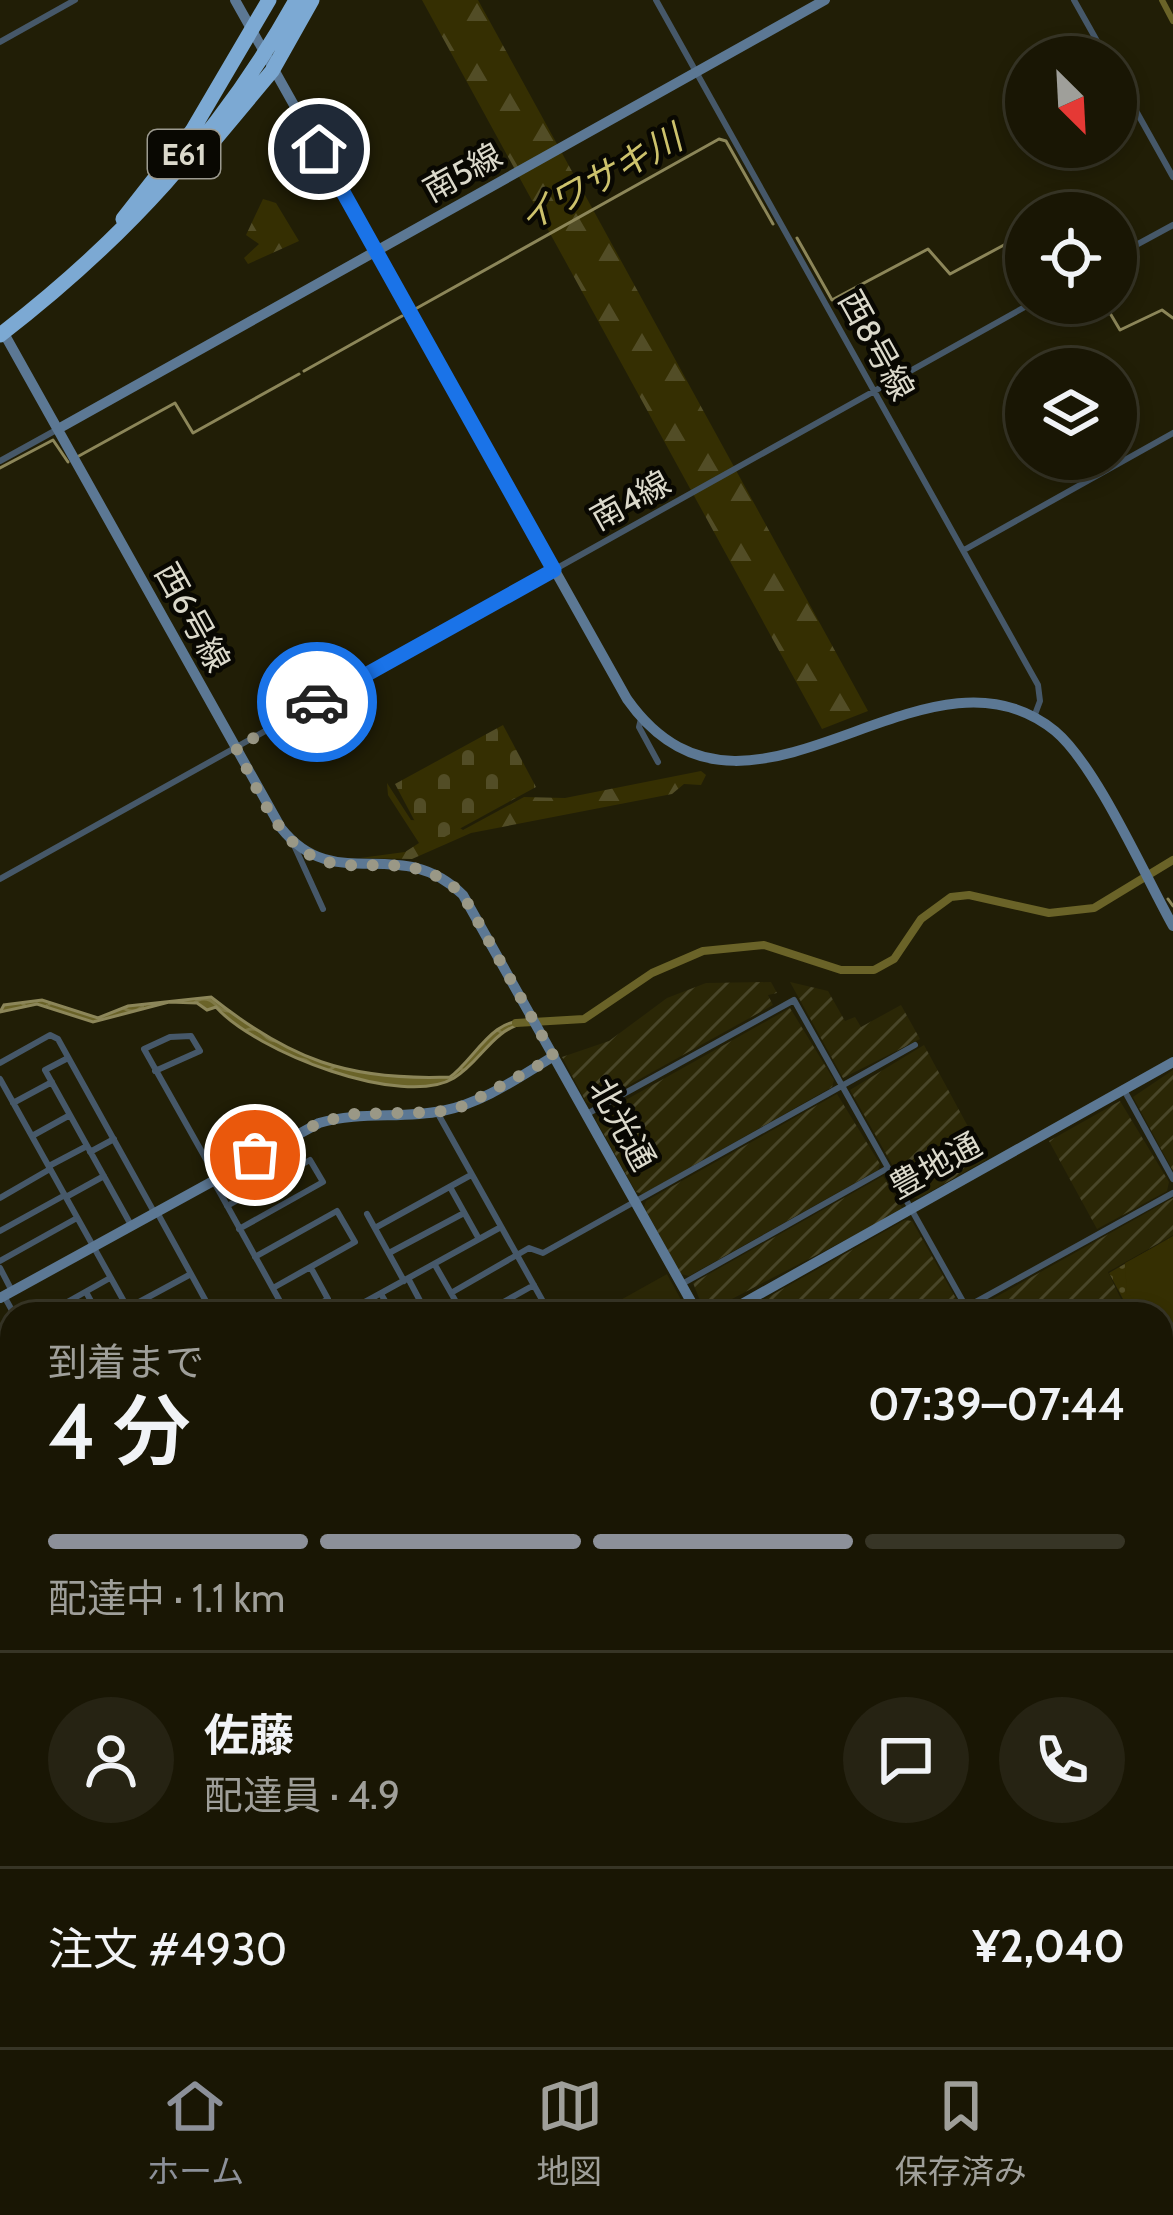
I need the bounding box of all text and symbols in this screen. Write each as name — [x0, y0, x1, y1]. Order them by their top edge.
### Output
north arrow — [1005, 36, 1137, 168]
map controls — [1005, 36, 1137, 480]
pin — [268, 98, 370, 200]
water label: イワサキ川 — [511, 113, 693, 241]
icon: home — [286, 116, 352, 182]
road number: E61 — [148, 130, 220, 178]
street label: 南5線 — [416, 134, 508, 210]
button: locate — [1005, 192, 1137, 324]
street label: 西8号線 — [831, 283, 923, 407]
button: layers — [1005, 348, 1137, 480]
street label: 南4線 — [583, 462, 677, 538]
street label: 西6号線 — [147, 556, 239, 678]
courier — [257, 642, 377, 762]
icon: car — [284, 669, 350, 735]
street label: 北光通 — [582, 1071, 664, 1177]
pin — [204, 1104, 306, 1206]
icon: bag — [222, 1122, 288, 1188]
street label: 豊地通 — [882, 1124, 988, 1206]
text: 到着まで — [48, 1338, 204, 1386]
text: 07:39–07:44 — [868, 1377, 1125, 1431]
text: 4 分 — [48, 1384, 191, 1479]
text: 配達中 · 1.1 km — [48, 1574, 285, 1622]
button: person — [48, 1697, 174, 1823]
button: chat — [843, 1697, 969, 1823]
button: phone — [999, 1697, 1125, 1823]
text: 佐藤 — [204, 1708, 294, 1762]
text: 配達員 · 4.9 — [204, 1771, 400, 1819]
text: ¥2,040 — [972, 1919, 1125, 1973]
text: 注文 #4930 — [48, 1922, 287, 1976]
tab: ホーム — [146, 2073, 244, 2193]
tab: 地図 — [537, 2073, 603, 2193]
tab: 保存済み — [895, 2073, 1027, 2193]

